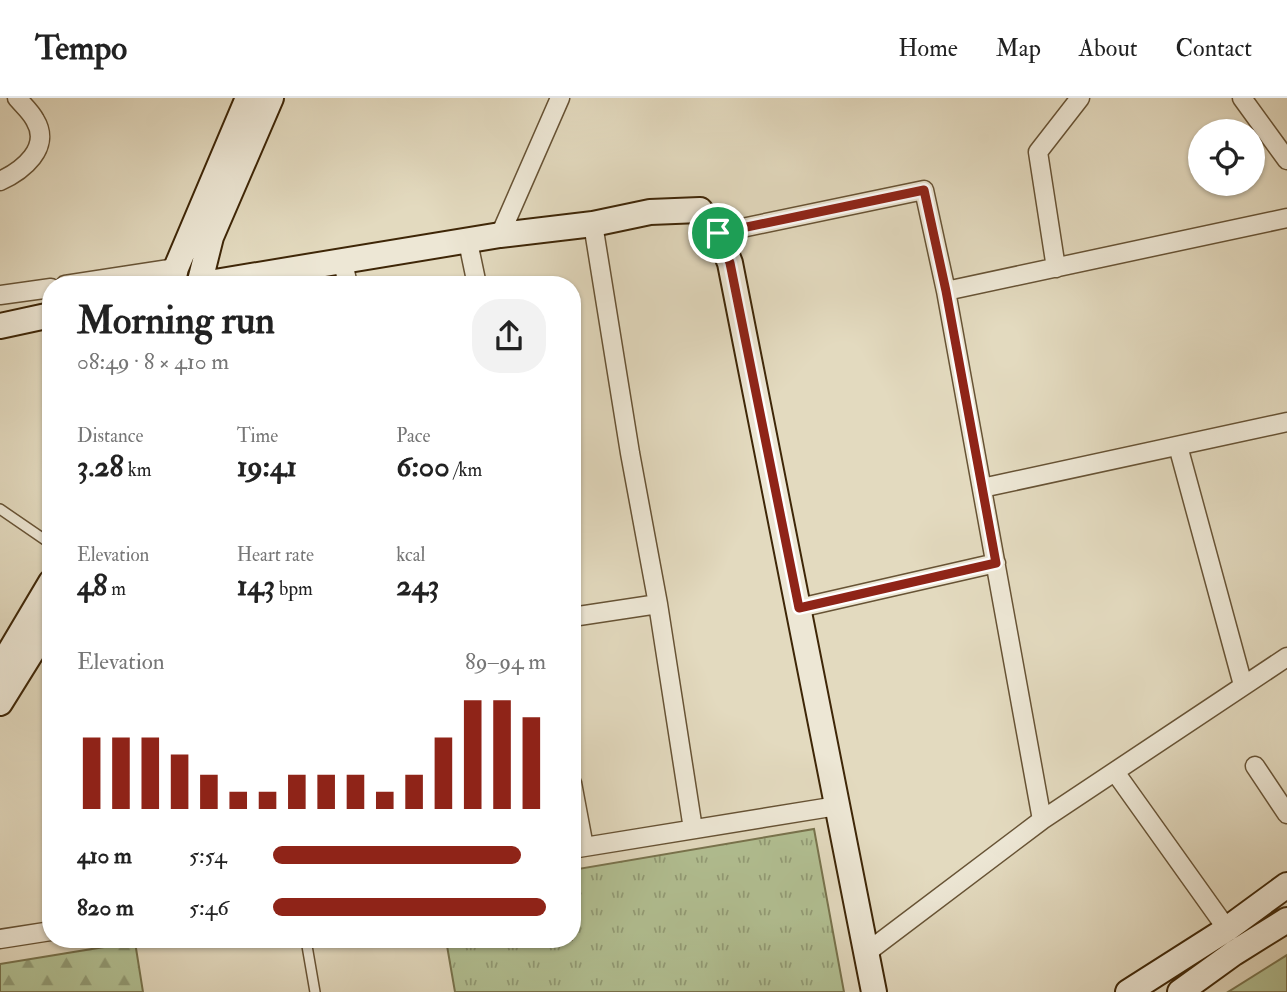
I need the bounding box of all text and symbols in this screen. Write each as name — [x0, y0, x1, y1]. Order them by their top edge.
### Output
text: Tempo — [35, 28, 127, 69]
text: Home — [898, 33, 958, 64]
text: Map — [996, 33, 1041, 64]
text: About — [1079, 33, 1138, 64]
text: Contact — [1176, 33, 1252, 64]
map controls — [1188, 119, 1265, 196]
button: locate — [1188, 119, 1265, 196]
pin — [688, 203, 748, 263]
icon: arrive — [699, 214, 737, 252]
text: Morning run — [77, 297, 275, 345]
button: share — [472, 299, 546, 373]
text: 08:49 · 8 × 410 m — [77, 347, 229, 376]
text: Distance — [77, 424, 143, 448]
text: Time — [237, 424, 278, 448]
text: Pace — [396, 424, 430, 448]
text: 3.28 — [77, 448, 124, 485]
text: 19:41 — [237, 448, 297, 485]
text: 6:00 — [396, 448, 450, 485]
text: km — [124, 458, 151, 482]
text: /km — [450, 458, 482, 482]
text: Elevation — [77, 543, 149, 567]
text: Heart rate — [237, 543, 314, 567]
text: kcal — [396, 543, 425, 567]
text: 48 — [77, 567, 107, 604]
text: 143 — [237, 567, 275, 604]
text: 243 — [396, 567, 439, 604]
text: m — [107, 577, 126, 601]
text: bpm — [275, 577, 313, 601]
text: Elevation — [77, 647, 165, 676]
text: 89–94 m — [465, 647, 546, 676]
text: 410 m — [77, 841, 132, 870]
text: 5:54 — [189, 841, 227, 870]
text: 820 m — [77, 893, 134, 922]
text: 5:46 — [189, 893, 229, 922]

